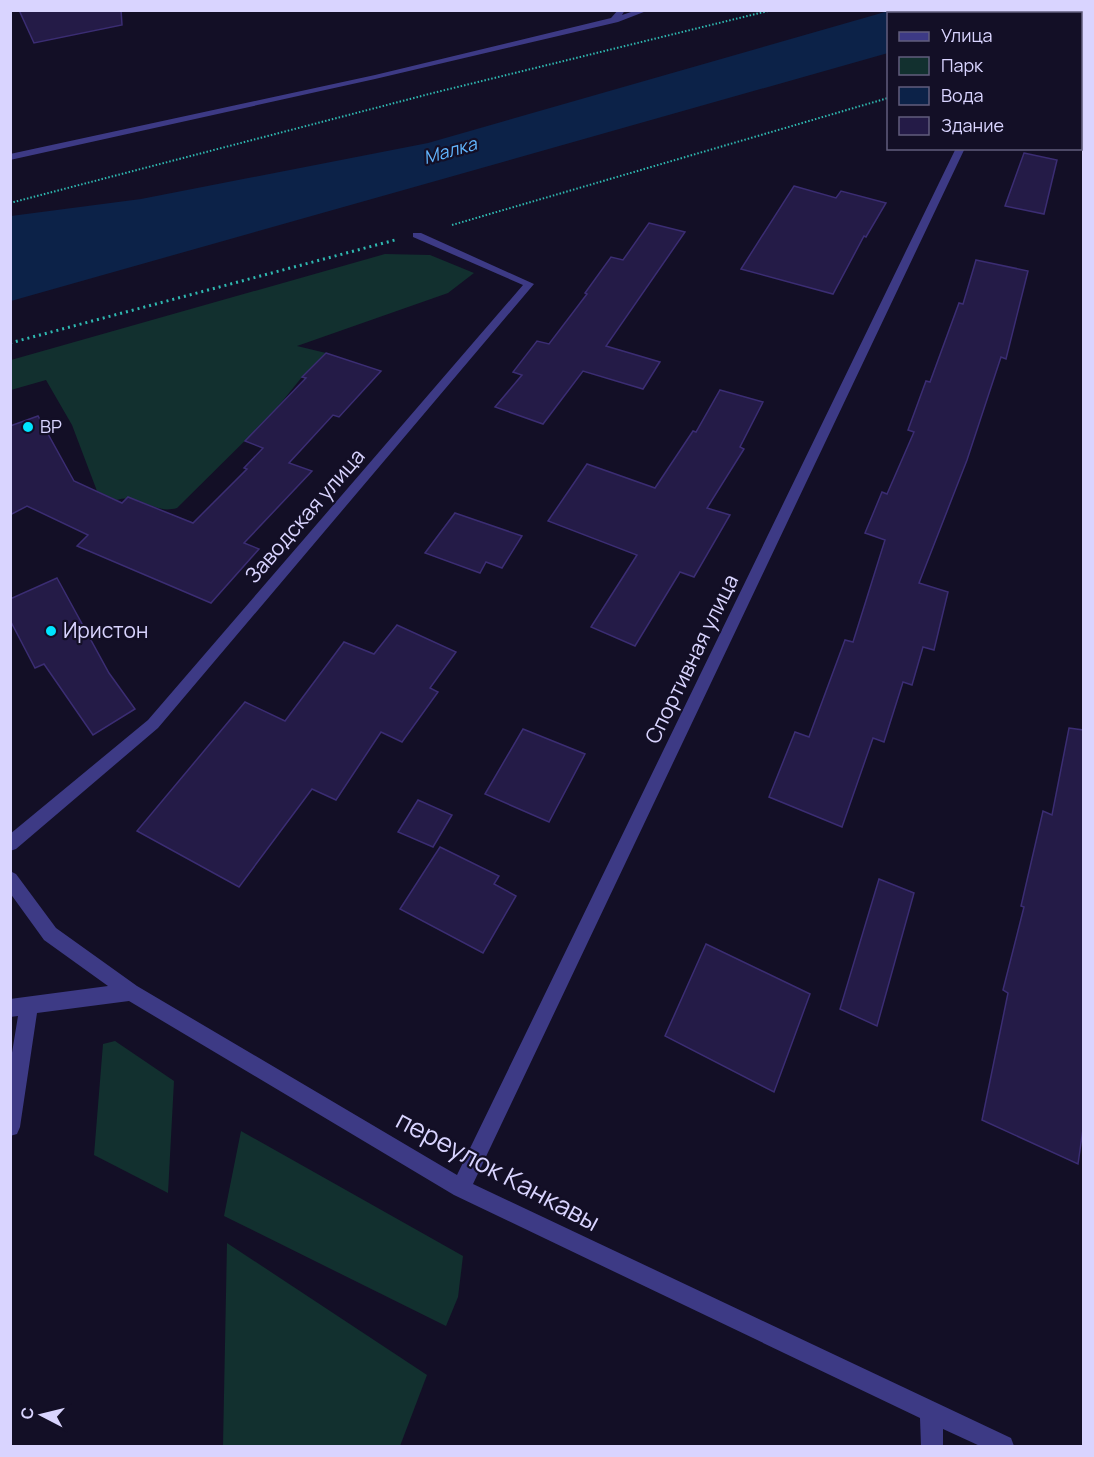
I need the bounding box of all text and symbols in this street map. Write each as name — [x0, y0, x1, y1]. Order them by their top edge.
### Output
legend — [887, 12, 1082, 150]
text: Улица — [941, 23, 993, 47]
text: Парк — [941, 53, 984, 77]
text: Вода — [941, 83, 983, 107]
text: Здание — [941, 113, 1004, 137]
water label: Малка — [420, 131, 480, 169]
place label: BP — [40, 414, 62, 438]
marker: BP — [21, 420, 35, 434]
street label: Заводская улица — [238, 442, 370, 588]
street label: Спортивная улица — [638, 569, 744, 748]
place label: Иристон — [63, 616, 148, 644]
marker: Иристон — [44, 624, 58, 638]
street label: переулок Канкавы — [390, 1101, 607, 1239]
north arrow — [12, 1385, 72, 1445]
text: С — [15, 1406, 39, 1420]

